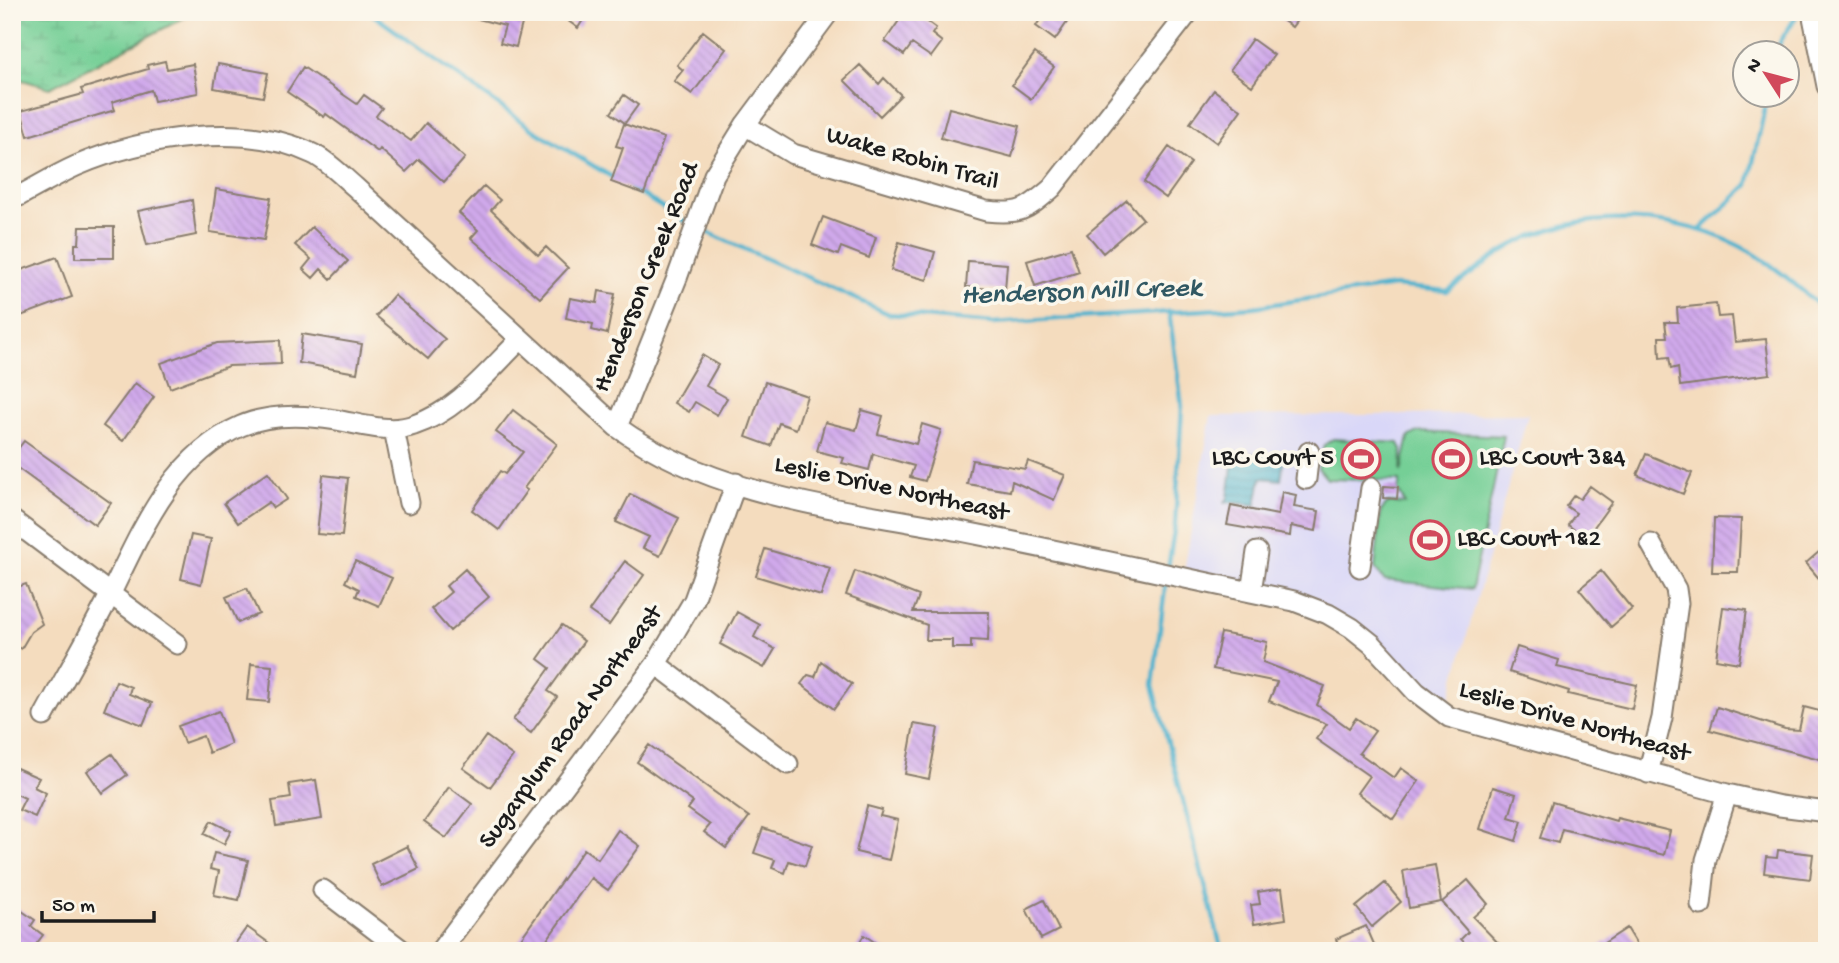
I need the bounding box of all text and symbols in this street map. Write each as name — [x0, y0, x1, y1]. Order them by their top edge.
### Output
north arrow — [1730, 38, 1800, 108]
text: N — [1742, 54, 1768, 78]
street label: Wake Robin Trail — [822, 121, 1002, 199]
street label: Henderson Creek Road — [588, 157, 709, 397]
water label: Henderson Mill Creek — [960, 272, 1204, 314]
sports icon: LBC Court 5 — [1340, 438, 1382, 480]
sports icon: LBC Court 3&4 — [1431, 438, 1473, 480]
place label: LBC Court 5 — [1212, 444, 1334, 475]
place label: LBC Court 3&4 — [1479, 444, 1626, 475]
street label: Leslie Drive Northeast — [771, 450, 1013, 530]
sports icon: LBC Court 1&2 — [1409, 519, 1451, 561]
place label: LBC Court 1&2 — [1457, 525, 1601, 556]
street label: Sugarplum Road Northeast — [473, 598, 672, 856]
street label: Leslie Drive Northeast — [1455, 675, 1695, 771]
scale bar — [42, 879, 154, 923]
text: 50 m — [52, 895, 95, 920]

